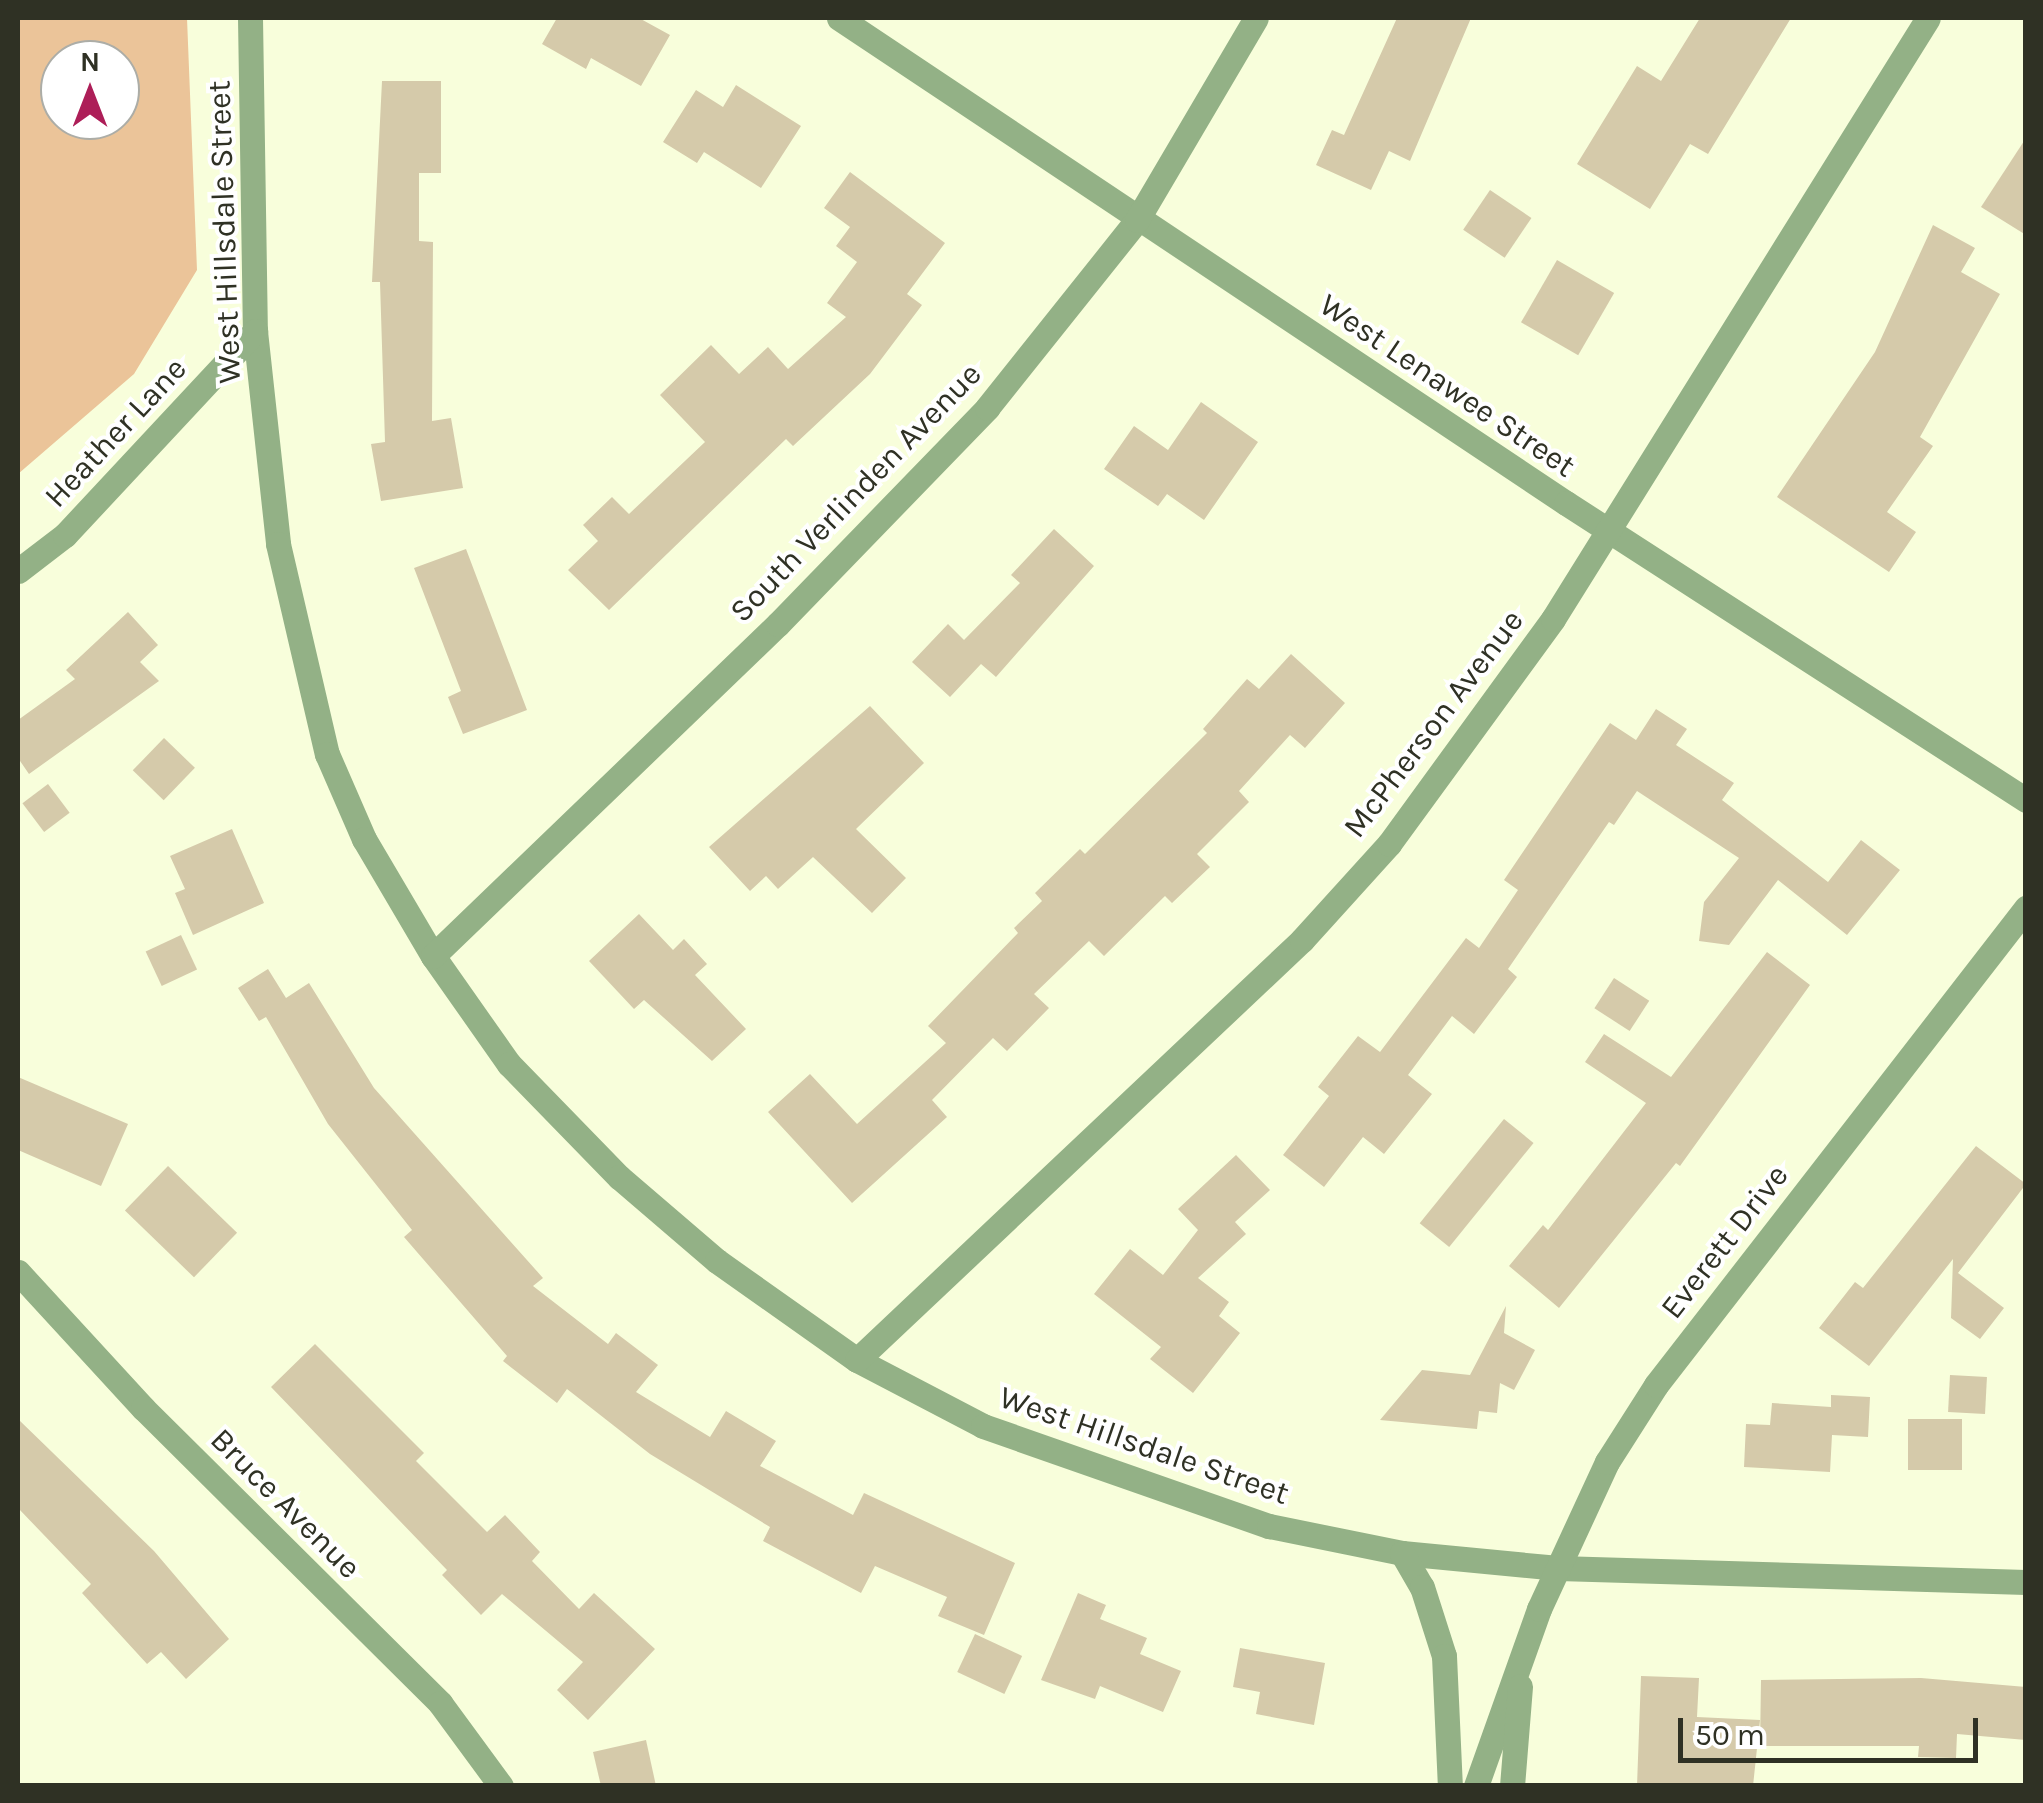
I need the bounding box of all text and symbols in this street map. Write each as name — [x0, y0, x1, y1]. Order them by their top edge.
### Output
north arrow — [40, 40, 140, 140]
text: N — [80, 45, 100, 78]
street label: West Hillsdale Street — [201, 80, 249, 384]
street label: West Lenawee Street — [1312, 286, 1582, 486]
street label: Heather Lane — [37, 350, 195, 516]
street label: South Verlinden Avenue — [722, 355, 990, 631]
street label: McPherson Avenue — [1336, 603, 1532, 845]
street label: Everett Drive — [1653, 1157, 1797, 1327]
street label: West Hillsdale Street — [994, 1378, 1294, 1514]
street label: Bruce Avenue — [202, 1421, 368, 1587]
scale bar — [1683, 1698, 1983, 1760]
text: 50 m — [1695, 1717, 1765, 1753]

